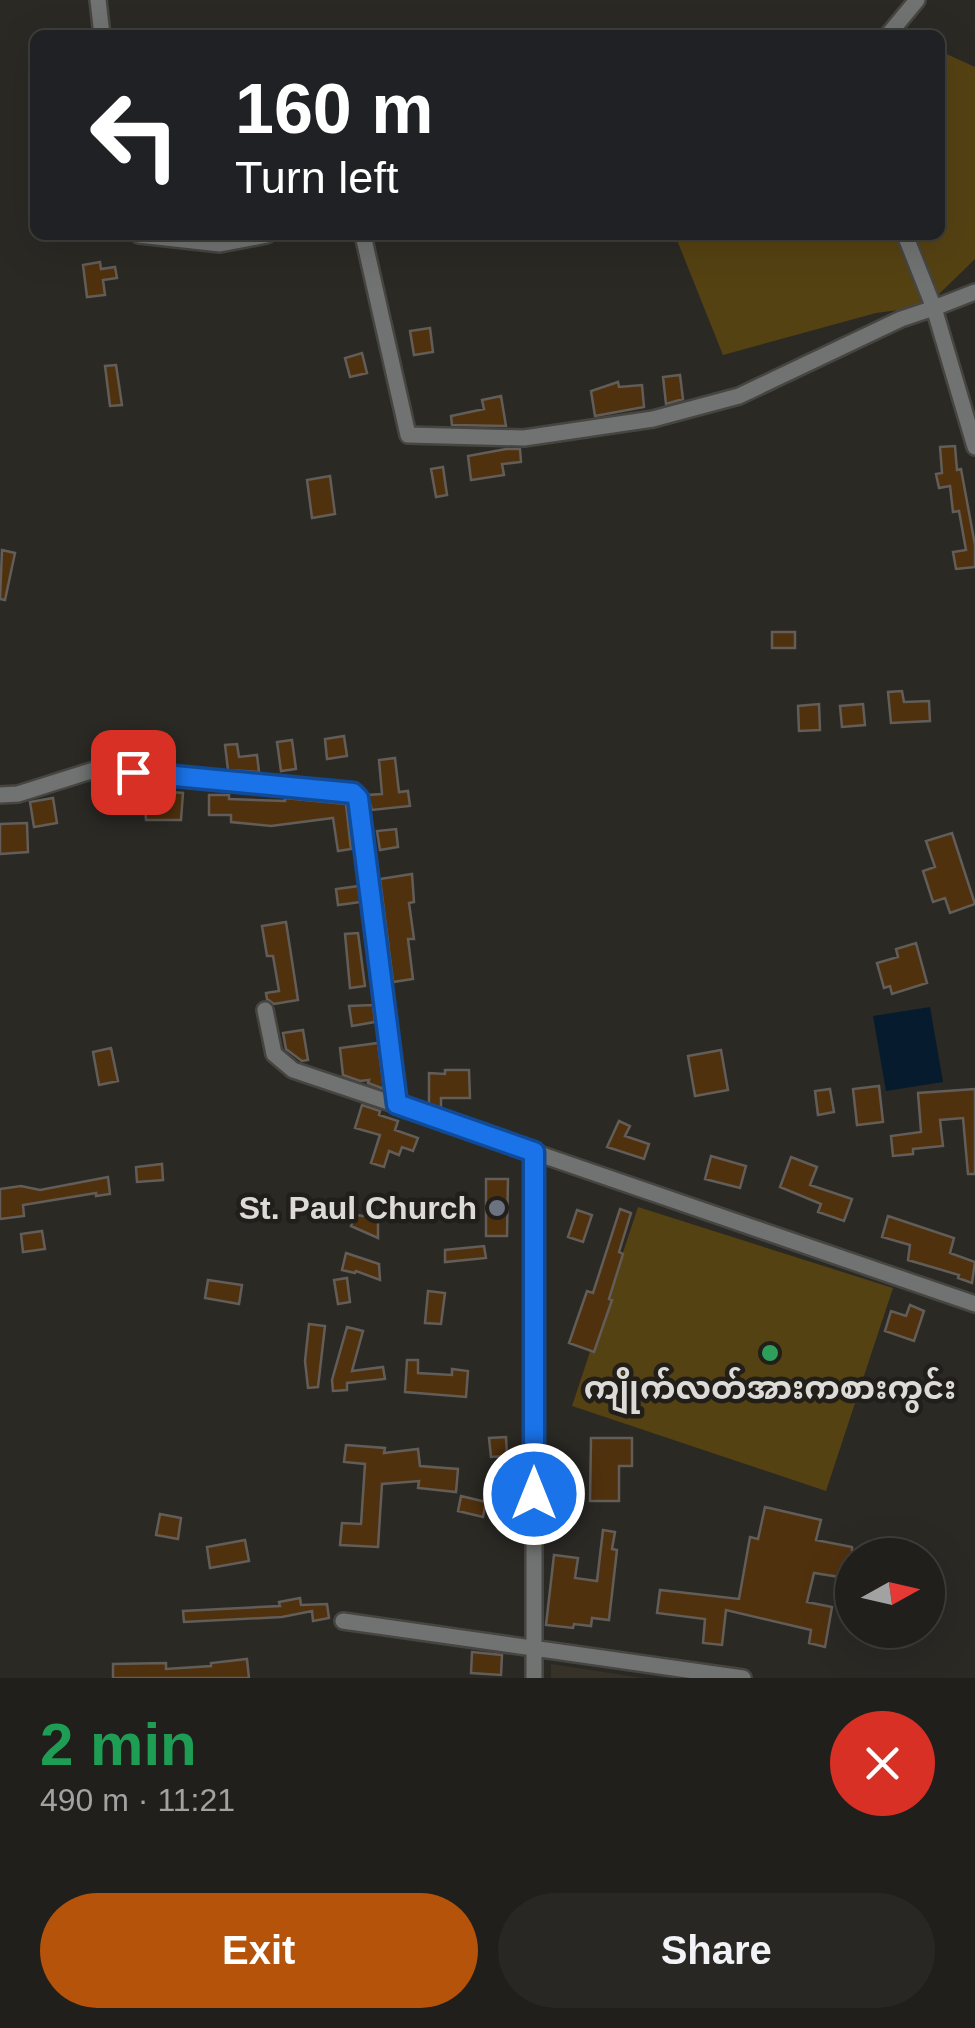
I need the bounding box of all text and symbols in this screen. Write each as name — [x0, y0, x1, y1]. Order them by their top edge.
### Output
icon: left — [70, 70, 200, 200]
text: 160 m — [235, 70, 433, 148]
text: Turn left — [235, 152, 398, 203]
pin — [91, 730, 176, 815]
icon: arrive — [106, 745, 161, 800]
place label: St. Paul Church — [239, 1190, 477, 1226]
marker: St. Paul Church — [486, 1197, 508, 1219]
marker: ကျိုက်လတ်အားကစားကွင်း — [759, 1342, 781, 1364]
place label: ကျိုက်လတ်အားကစားကွင်း — [584, 1366, 956, 1415]
position arrow — [482, 1442, 586, 1546]
north arrow — [835, 1538, 945, 1648]
map controls — [835, 1538, 945, 1648]
text: 2 min — [40, 1711, 197, 1778]
button: close — [830, 1711, 935, 1816]
text: 490 m · 11:21 — [40, 1782, 235, 1818]
button: Exit — [40, 1893, 478, 2008]
button: Share — [498, 1893, 935, 2008]

